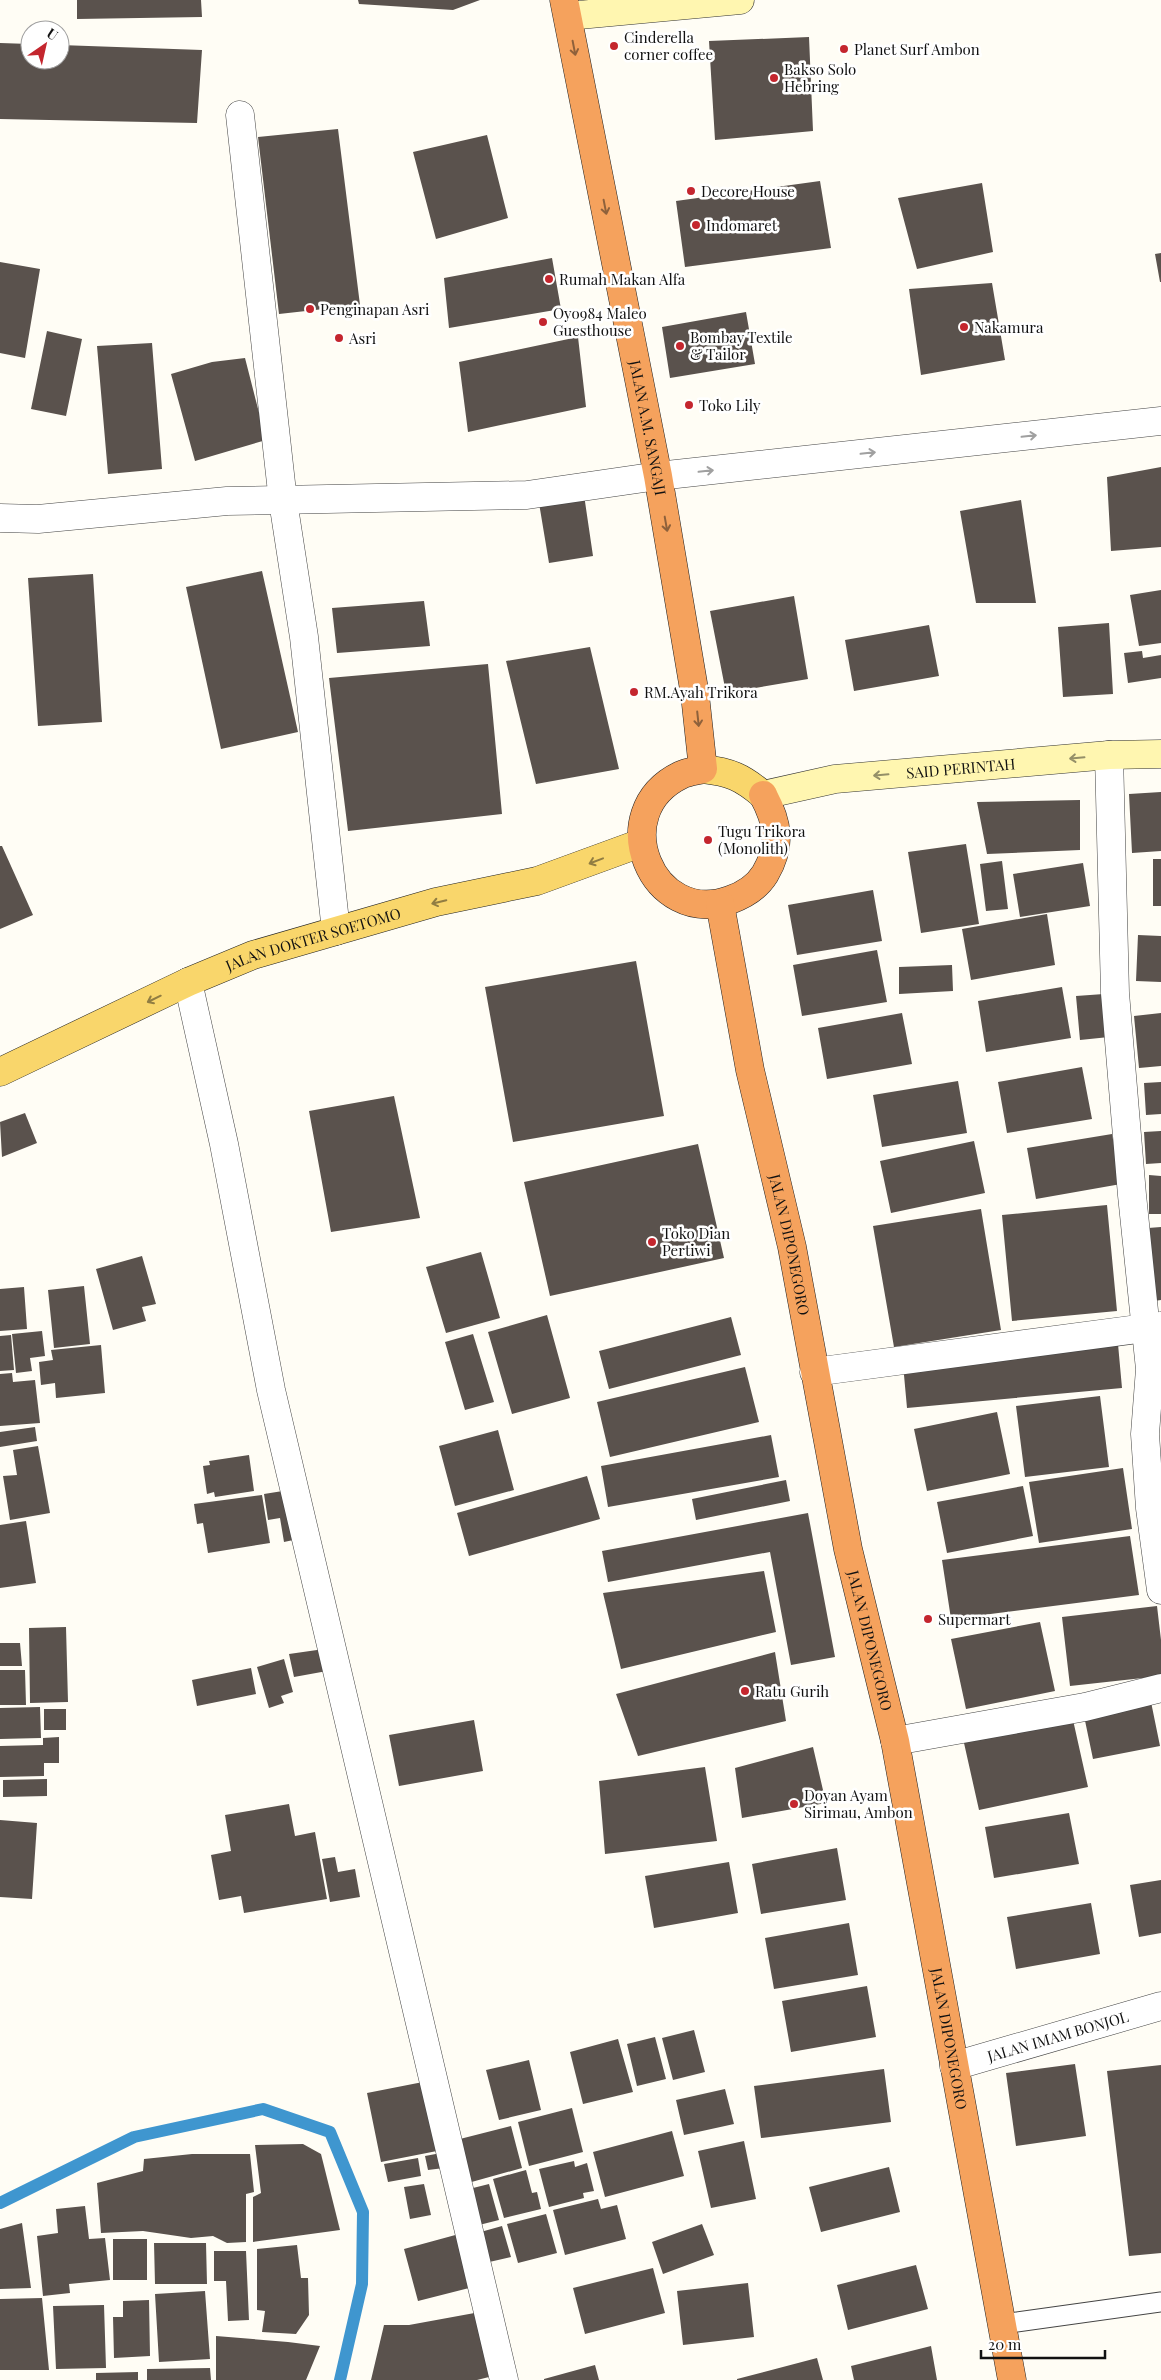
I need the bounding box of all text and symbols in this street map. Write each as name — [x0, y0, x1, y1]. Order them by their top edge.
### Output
north arrow — [20, 20, 70, 70]
text: U — [43, 23, 62, 45]
place label: Cinderella corner coffee — [624, 27, 713, 64]
one-way arrow — [570, 39, 580, 55]
place label: Planet Surf Ambon — [854, 39, 980, 59]
marker: Cinderella corner coffee — [608, 40, 620, 52]
marker: Planet Surf Ambon — [838, 43, 850, 55]
place label: Bakso Solo Hebring — [784, 59, 856, 96]
marker: Bakso Solo Hebring — [768, 72, 780, 84]
place label: Decore House — [701, 181, 795, 201]
marker: Decore House — [685, 185, 697, 197]
one-way arrow — [601, 199, 611, 215]
place label: Indomaret — [706, 215, 778, 235]
marker: Indomaret — [690, 219, 702, 231]
place label: Rumah Makan Alfa — [559, 269, 686, 289]
marker: Rumah Makan Alfa — [543, 273, 555, 285]
place label: Penginapan Asri — [320, 299, 430, 319]
marker: Penginapan Asri — [304, 303, 316, 315]
place label: Oyo984 Maleo Guesthouse — [553, 303, 647, 340]
marker: Oyo984 Maleo Guesthouse — [537, 316, 549, 328]
place label: Nakamura — [974, 317, 1044, 337]
marker: Nakamura — [958, 321, 970, 333]
place label: Bombay Textile & Tailor — [690, 327, 793, 364]
place label: Asri — [348, 328, 377, 348]
marker: Asri — [333, 332, 345, 344]
marker: Bombay Textile & Tailor — [674, 340, 686, 352]
street label: JALAN A.M. SANGAJI — [625, 357, 671, 497]
place label: Toko Lily — [699, 395, 761, 415]
marker: Toko Lily — [683, 399, 695, 411]
one-way arrow — [1021, 431, 1037, 441]
one-way arrow — [859, 448, 875, 458]
one-way arrow — [698, 466, 714, 476]
one-way arrow — [661, 516, 671, 532]
place label: RM.Ayah Trikora — [644, 682, 758, 702]
marker: RM.Ayah Trikora — [628, 686, 640, 698]
one-way arrow — [693, 710, 703, 726]
street label: SAID PERINTAH — [905, 753, 1016, 783]
one-way arrow — [1070, 753, 1086, 763]
one-way arrow — [873, 771, 889, 780]
place label: Tugu Trikora (Monolith) — [718, 821, 806, 858]
marker: Tugu Trikora (Monolith) — [702, 834, 714, 846]
one-way arrow — [589, 856, 604, 866]
one-way arrow — [432, 898, 448, 907]
street label: JALAN DOKTER SOETOMO — [221, 903, 403, 976]
one-way arrow — [146, 994, 161, 1004]
street label: JALAN DIPONEGORO — [765, 1171, 814, 1317]
place label: Toko Dian Pertiwi — [662, 1223, 730, 1260]
marker: Toko Dian Pertiwi — [646, 1236, 658, 1248]
street label: JALAN DIPONEGORO — [843, 1567, 897, 1713]
place label: Supermart — [938, 1609, 1011, 1629]
marker: Supermart — [922, 1613, 934, 1625]
place label: Ratu Gurih — [755, 1681, 829, 1701]
marker: Ratu Gurih — [739, 1685, 751, 1697]
place label: Doyan Ayam Sirimau, Ambon — [804, 1785, 913, 1822]
marker: Doyan Ayam Sirimau, Ambon — [788, 1798, 800, 1810]
street label: JALAN DIPONEGORO — [927, 1965, 972, 2111]
street label: JALAN IMAM BONJOL — [984, 2006, 1131, 2066]
scale bar — [981, 2328, 1105, 2360]
text: 20 m — [988, 2334, 1022, 2354]

